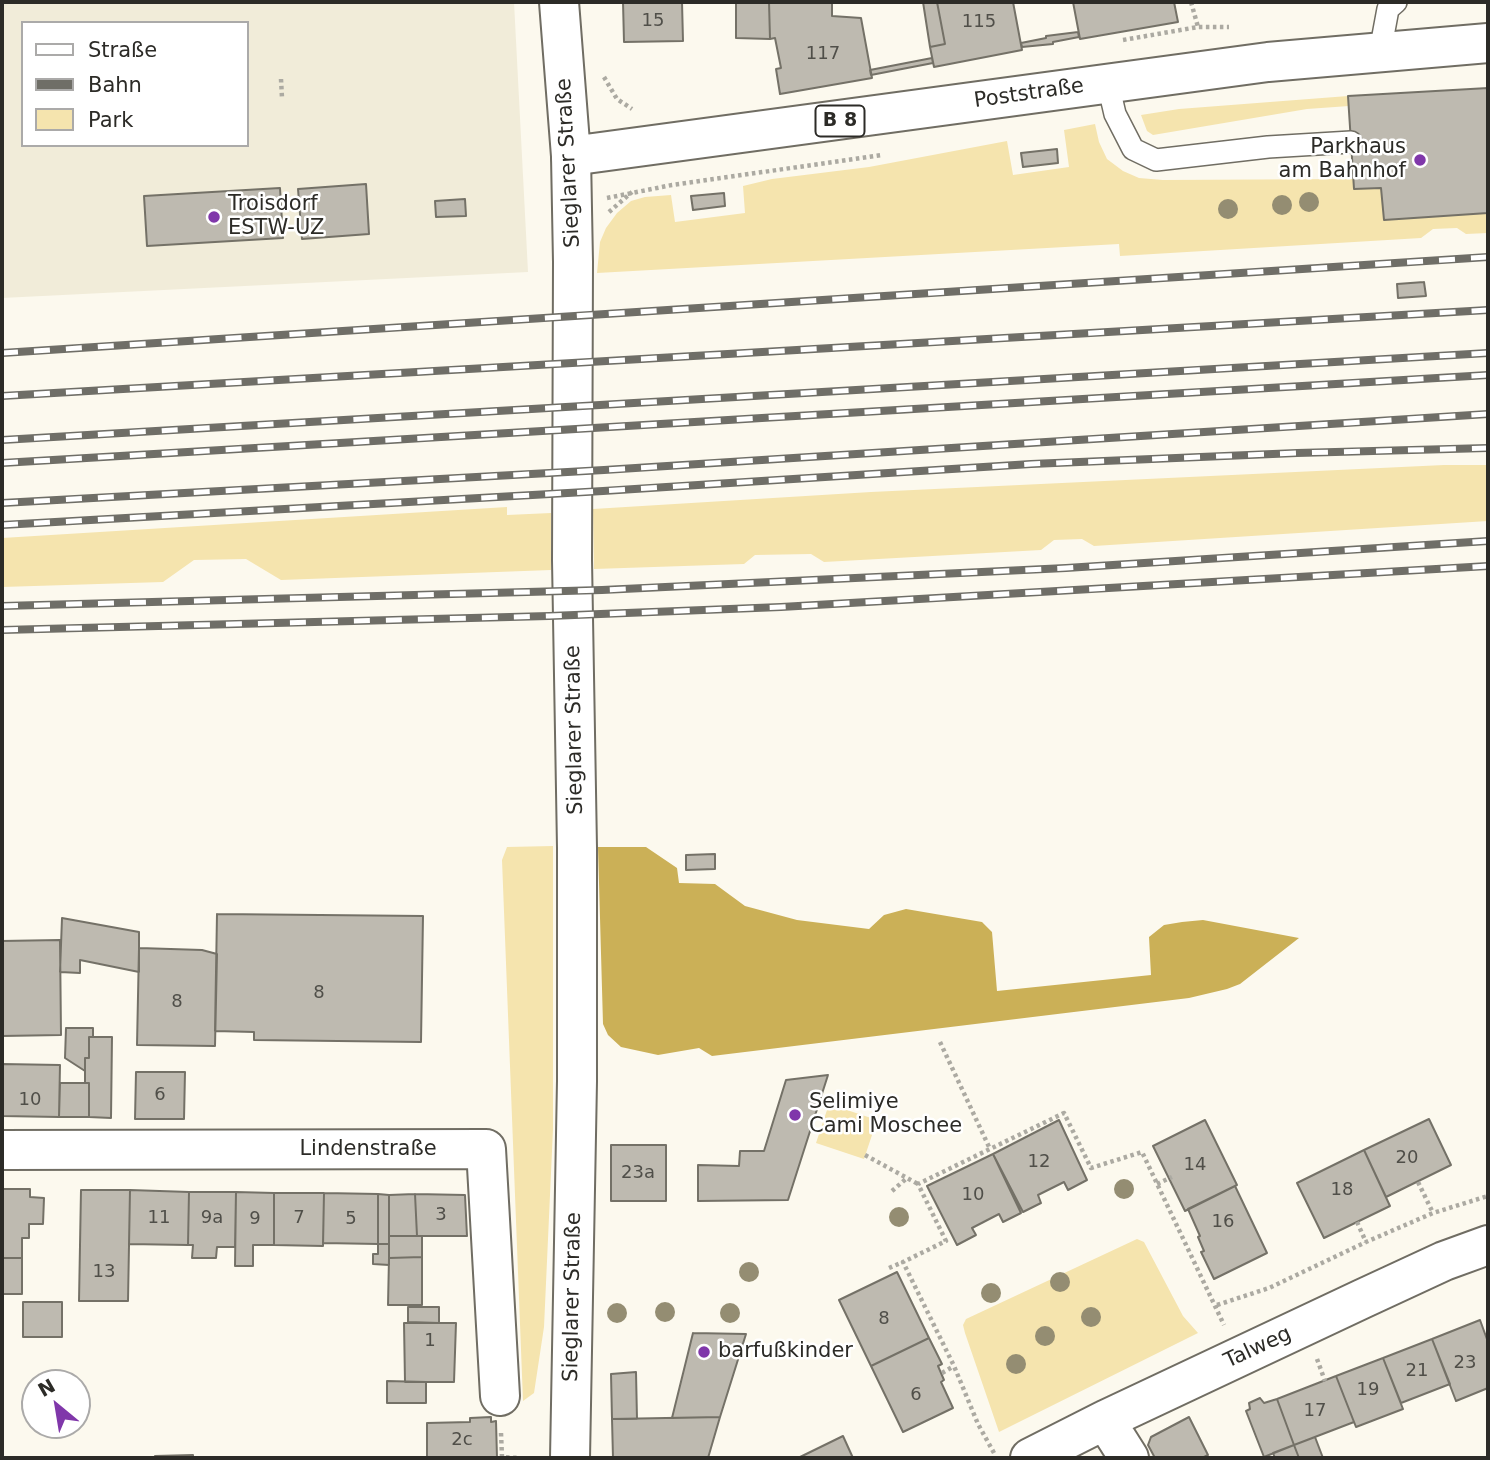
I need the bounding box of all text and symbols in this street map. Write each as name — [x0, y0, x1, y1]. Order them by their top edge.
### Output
house number: 15 — [642, 10, 664, 32]
house number: 115 — [962, 11, 996, 33]
legend — [21, 21, 248, 147]
text: Straße — [88, 38, 157, 62]
house number: 117 — [806, 43, 840, 65]
text: Bahn — [88, 73, 142, 97]
street label: Poststraße — [972, 74, 1086, 114]
street label: Sieglarer Straße — [552, 78, 586, 248]
road number: B 8 — [816, 105, 864, 136]
text: Park — [88, 108, 133, 132]
place label: Parkhaus am Bahnhof — [1279, 135, 1406, 185]
marker: Parkhaus am Bahnhof — [1412, 152, 1428, 168]
place label: Troisdorf ESTW-UZ — [228, 192, 324, 242]
marker: Troisdorf ESTW-UZ — [206, 209, 222, 225]
street label: Sieglarer Straße — [561, 645, 589, 815]
house number: 8 — [313, 982, 325, 1004]
house number: 8 — [171, 991, 183, 1013]
house number: 6 — [154, 1084, 166, 1106]
house number: 10 — [19, 1089, 41, 1111]
place label: Selimiye Cami Moschee — [809, 1090, 962, 1140]
marker: Selimiye Cami Moschee — [787, 1107, 803, 1123]
street label: Lindenstraße — [299, 1137, 437, 1163]
house number: 20 — [1396, 1147, 1418, 1169]
house number: 12 — [1028, 1151, 1050, 1173]
house number: 14 — [1184, 1154, 1206, 1176]
house number: 23a — [621, 1162, 655, 1184]
house number: 18 — [1331, 1179, 1353, 1201]
house number: 10 — [962, 1184, 984, 1206]
house number: 3 — [435, 1204, 447, 1226]
house number: 11 — [148, 1207, 170, 1229]
house number: 9a — [201, 1207, 223, 1229]
house number: 7 — [293, 1207, 305, 1229]
house number: 9 — [249, 1208, 261, 1230]
house number: 5 — [345, 1208, 357, 1230]
house number: 16 — [1212, 1211, 1234, 1233]
street label: Sieglarer Straße — [559, 1212, 587, 1382]
house number: 13 — [93, 1261, 115, 1283]
house number: 8 — [878, 1308, 890, 1330]
street label: Talweg — [1220, 1321, 1296, 1375]
house number: 1 — [424, 1330, 436, 1352]
place label: barfußkinder — [718, 1339, 853, 1365]
marker: barfußkinder — [696, 1344, 712, 1360]
house number: 23 — [1454, 1352, 1476, 1374]
house number: 21 — [1406, 1360, 1428, 1382]
north arrow — [21, 1369, 91, 1439]
text: N — [34, 1374, 59, 1401]
house number: 19 — [1357, 1379, 1379, 1401]
house number: 6 — [910, 1384, 922, 1406]
house number: 17 — [1304, 1400, 1326, 1422]
house number: 2c — [451, 1429, 473, 1451]

